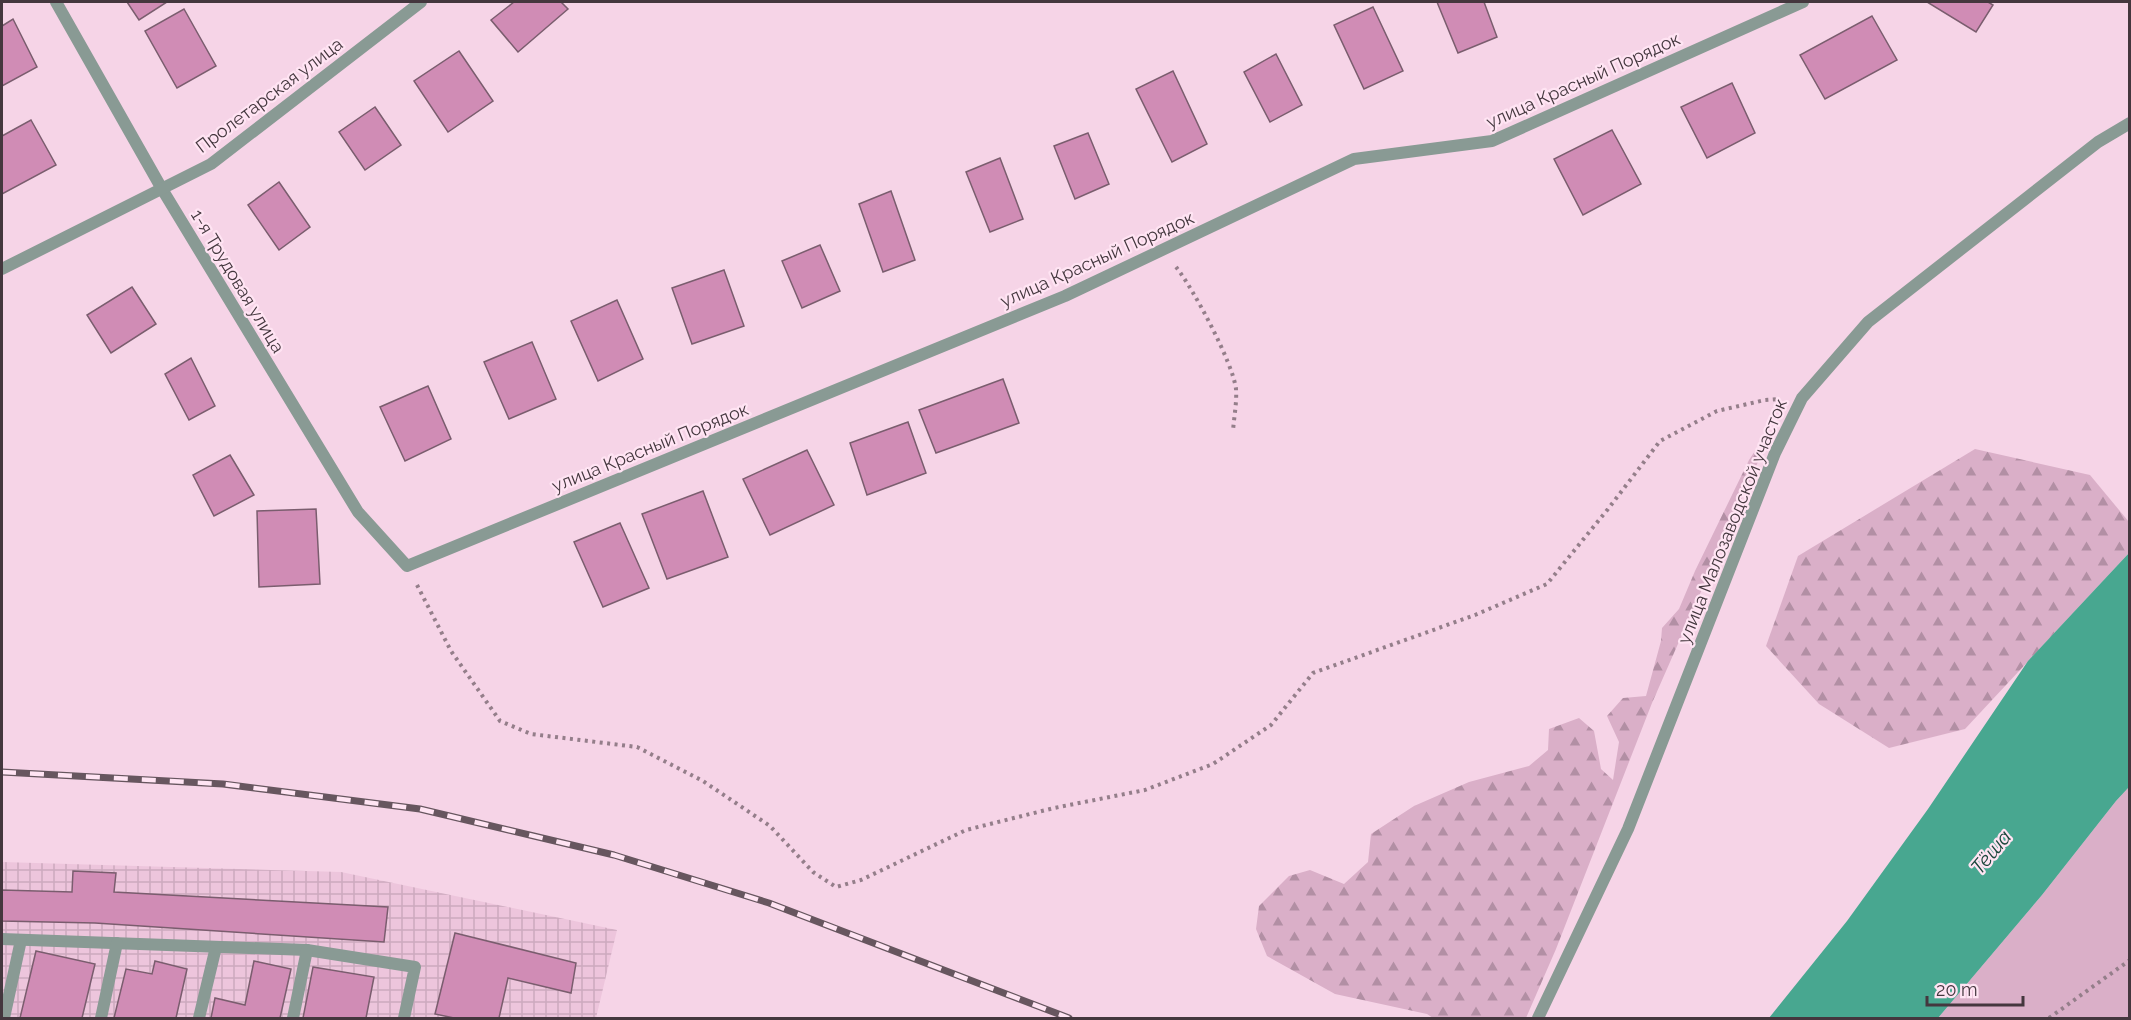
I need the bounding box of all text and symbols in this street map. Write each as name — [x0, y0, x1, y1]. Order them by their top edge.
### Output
street label: улица Красный Порядок — [1483, 28, 1683, 132]
street label: Пролетарская улица — [191, 33, 347, 157]
street label: 1-я Трудовая улица — [187, 206, 289, 356]
street label: улица Красный Порядок — [997, 207, 1197, 311]
street label: улица Малозаводской участок — [1673, 395, 1791, 647]
street label: улица Красный Порядок — [549, 398, 751, 496]
water label: Тёша — [1966, 825, 2016, 879]
scale bar — [1927, 969, 2023, 1007]
text: 20 m — [1936, 979, 1978, 1000]

